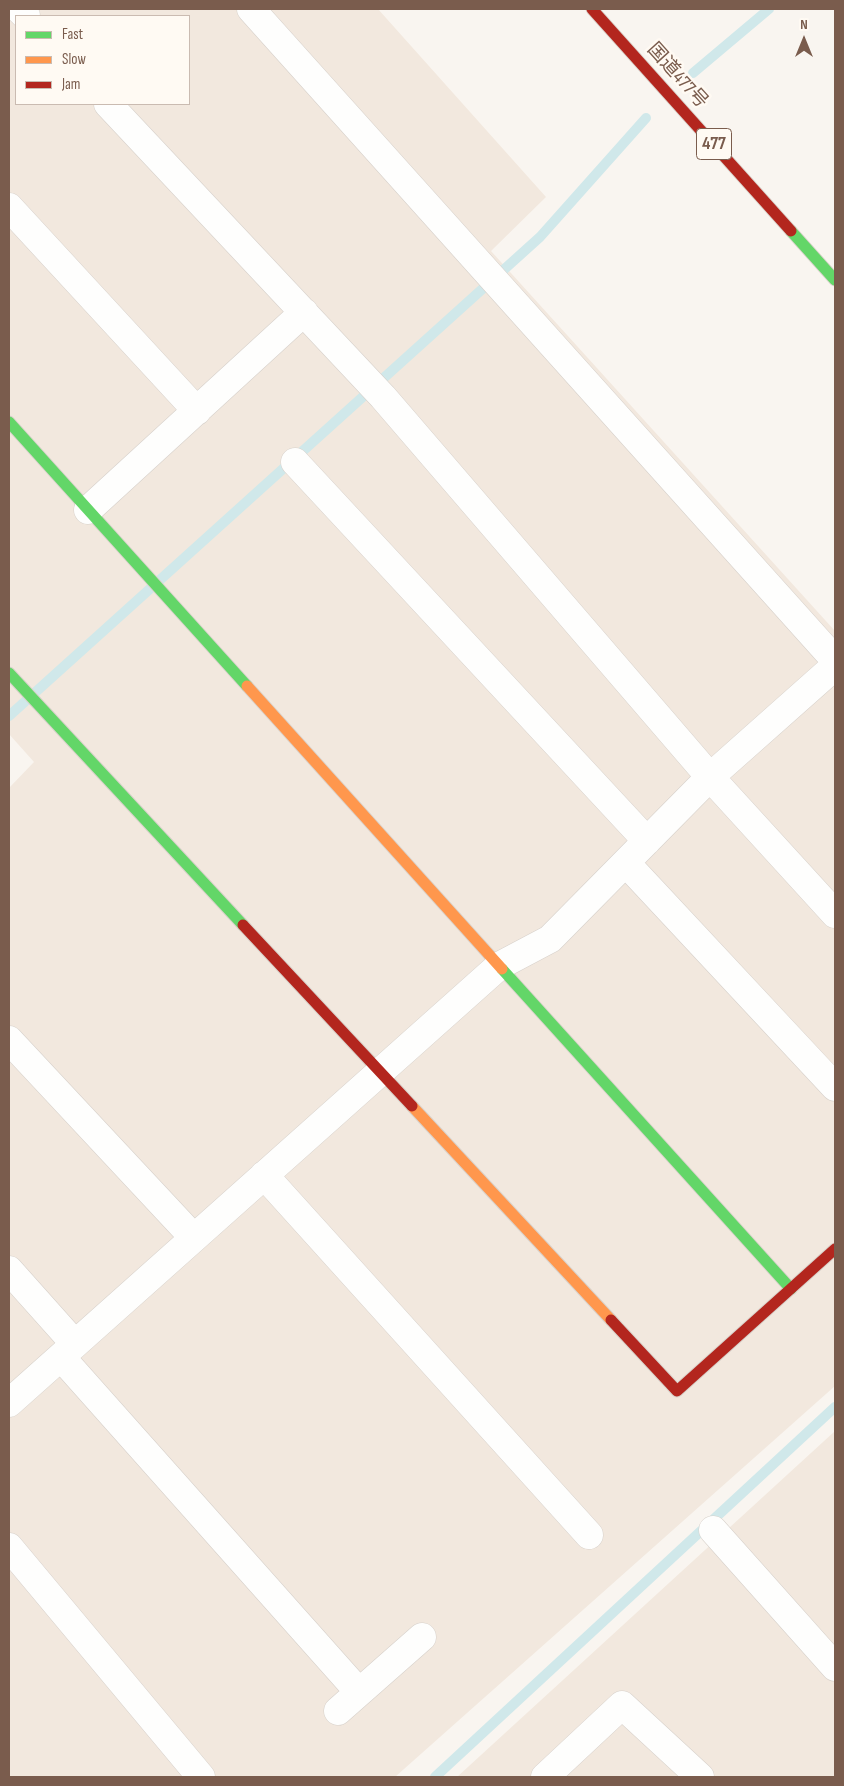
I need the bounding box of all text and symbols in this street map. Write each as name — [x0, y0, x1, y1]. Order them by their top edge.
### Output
legend — [15, 15, 190, 105]
north arrow — [779, 15, 829, 65]
text: N — [800, 16, 808, 33]
text: Fast — [62, 25, 83, 44]
street label: 国道477号 — [642, 39, 712, 113]
text: Slow — [62, 50, 86, 69]
text: Jam — [62, 75, 80, 94]
road number: 477 — [696, 128, 732, 160]

